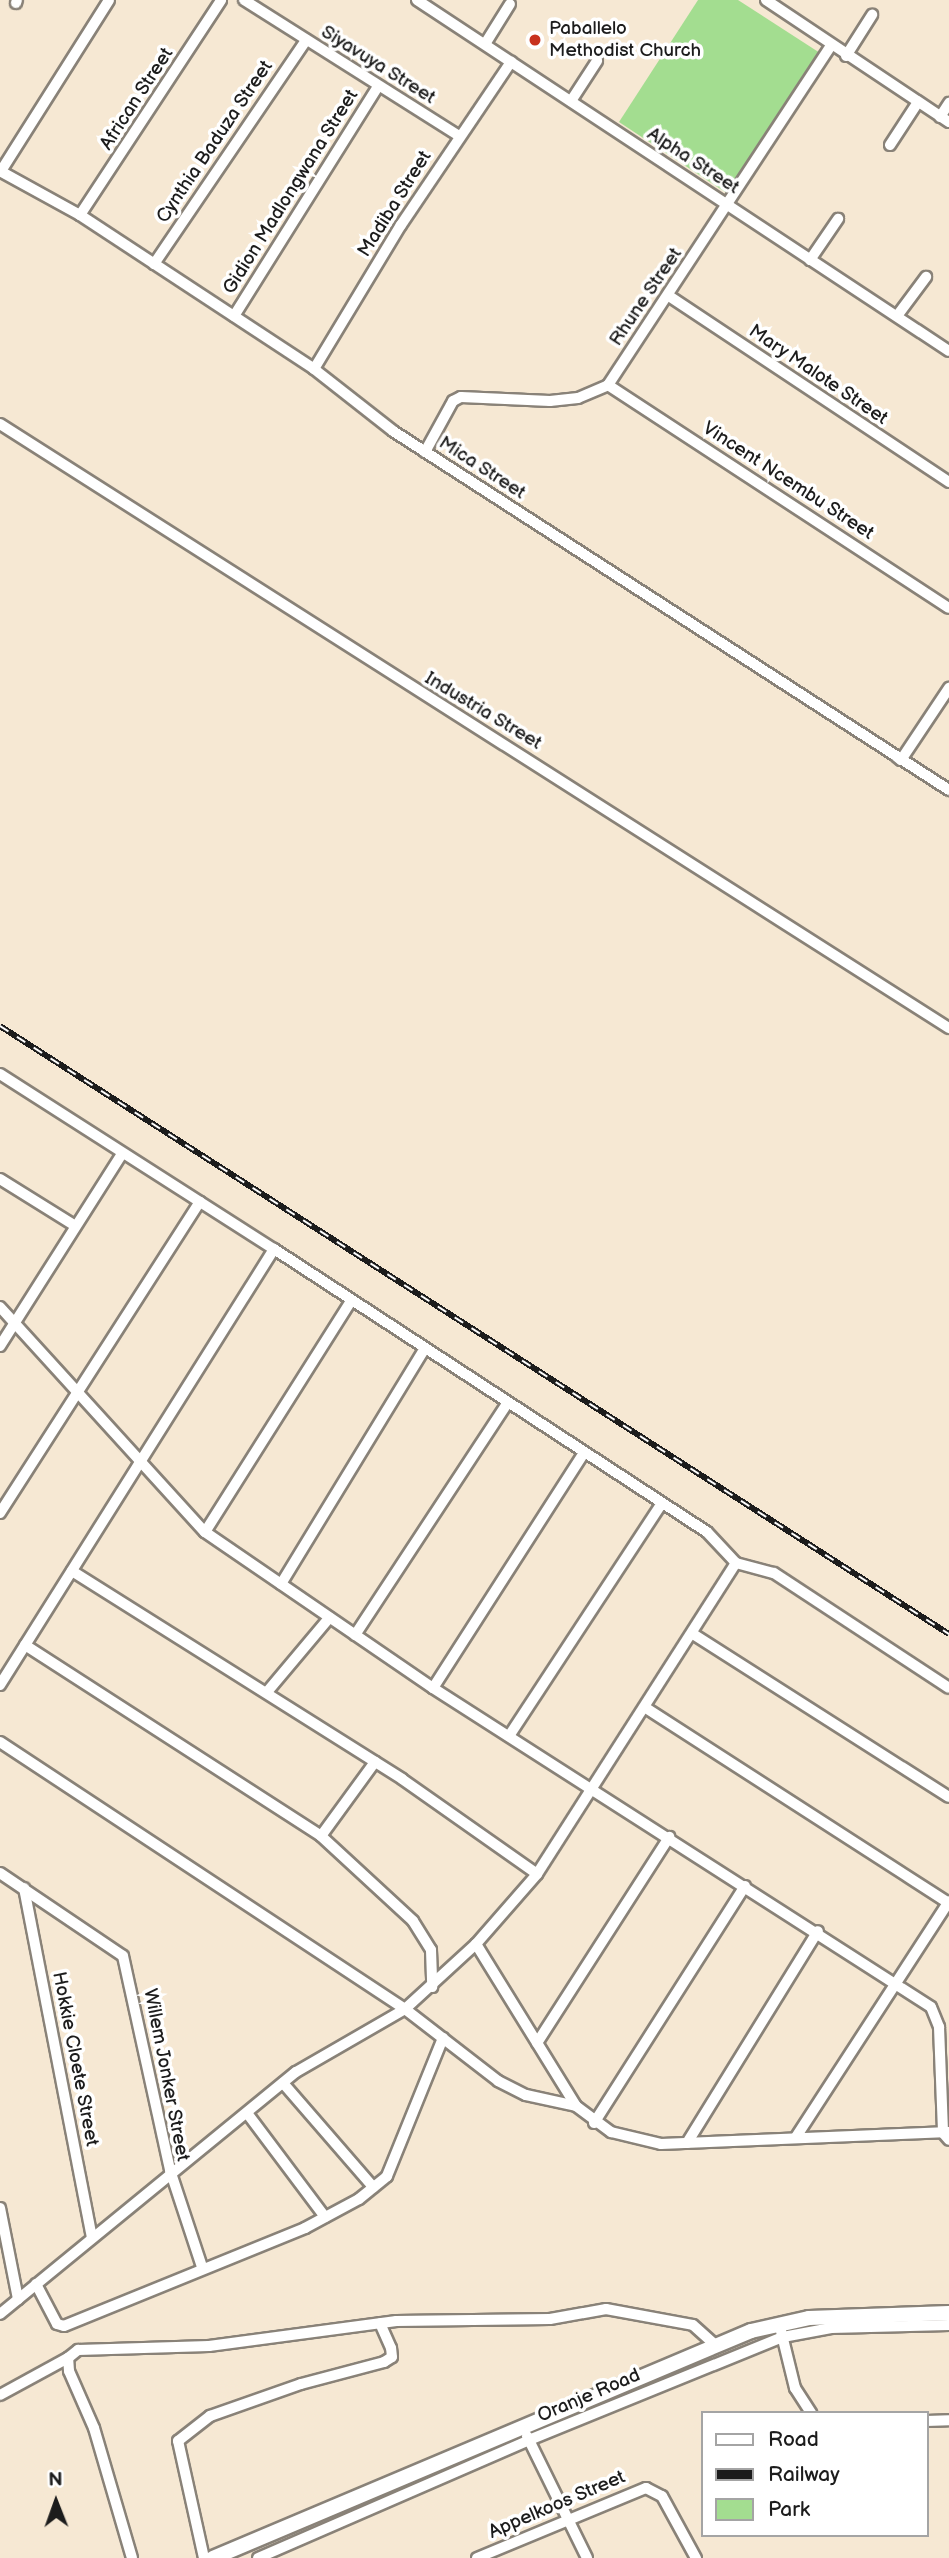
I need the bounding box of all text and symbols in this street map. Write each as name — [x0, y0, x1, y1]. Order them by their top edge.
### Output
place label: Paballelo Methodist Church — [549, 18, 701, 62]
street label: Siyavuya Street — [317, 21, 439, 109]
marker: Paballelo Methodist Church — [527, 32, 543, 48]
street label: African Street — [95, 43, 179, 155]
street label: Cynthia Baduza Street — [152, 56, 278, 228]
street label: Gidion Madlongwana Street — [218, 85, 364, 299]
street label: Alpha Street — [643, 123, 743, 199]
street label: Madiba Street — [353, 147, 437, 261]
street label: Rhune Street — [605, 243, 687, 351]
street label: Mary Malote Street — [744, 320, 892, 430]
street label: Vincent Ncembu Street — [698, 417, 878, 545]
street label: Mica Street — [434, 431, 530, 505]
street label: Industria Street — [420, 667, 546, 755]
street label: Hokkie Cloete Street — [47, 1970, 103, 2148]
street label: Willem Jonker Street — [138, 1986, 194, 2164]
street label: Oranje Road — [534, 2364, 644, 2428]
legend — [701, 2411, 928, 2537]
text: Road — [768, 2427, 819, 2452]
text: Railway — [768, 2462, 840, 2487]
street label: Appelkoos Street — [485, 2466, 629, 2544]
north arrow — [21, 2467, 91, 2537]
text: N — [48, 2469, 63, 2492]
text: Park — [768, 2497, 810, 2522]

